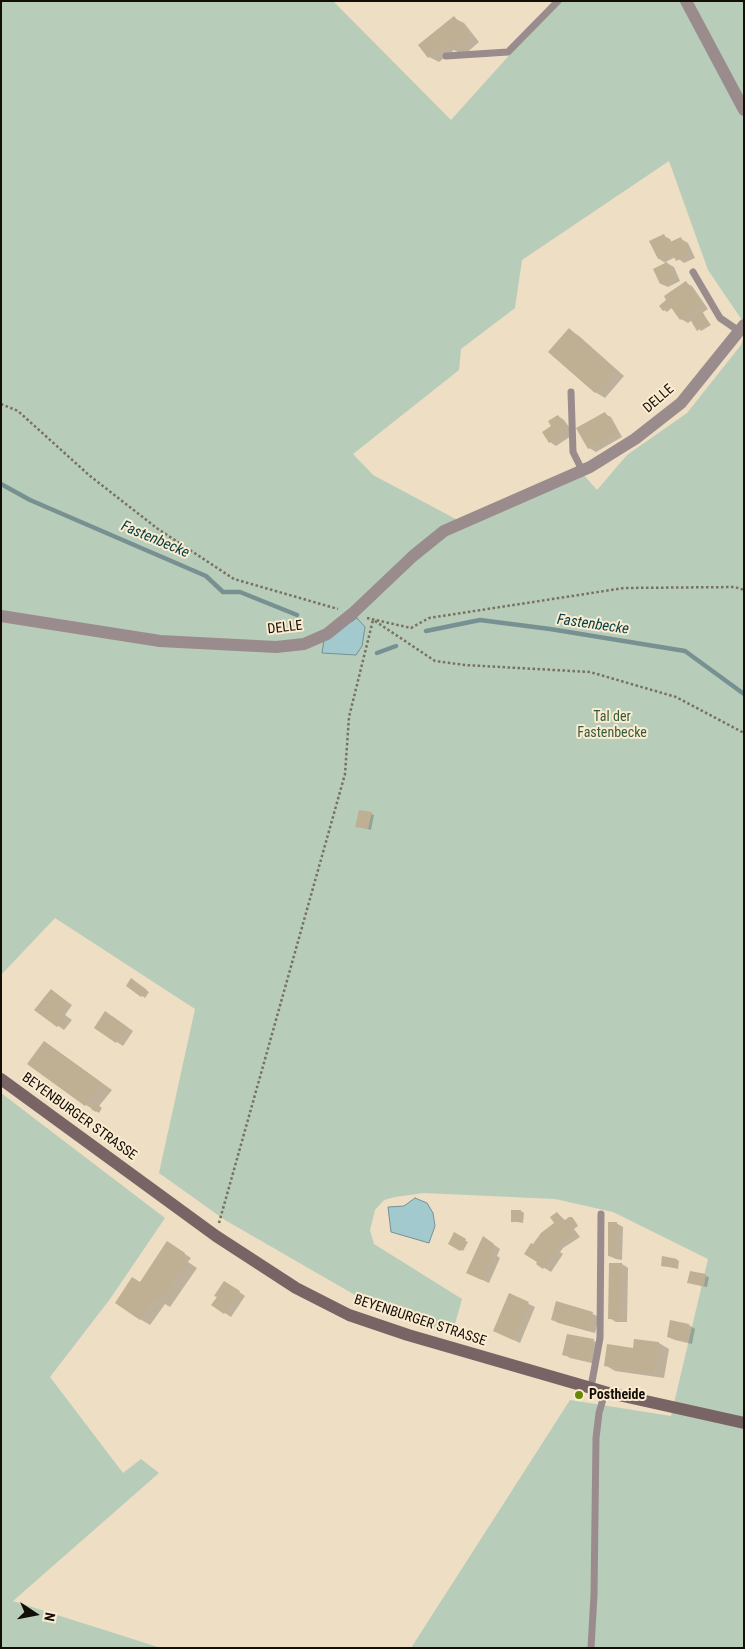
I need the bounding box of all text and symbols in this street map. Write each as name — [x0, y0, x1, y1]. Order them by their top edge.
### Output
street label: DELLE — [640, 381, 678, 417]
water label: Fastenbecke — [118, 518, 192, 562]
water label: Fastenbecke — [556, 611, 630, 639]
street label: DELLE — [266, 618, 304, 638]
park label: Tal der Fastenbecke — [577, 709, 647, 742]
street label: BEYENBURGER STRASSE — [18, 1070, 140, 1164]
street label: BEYENBURGER STRASSE — [352, 1292, 488, 1350]
place label: Postheide — [589, 1387, 645, 1403]
marker: Postheide — [573, 1389, 585, 1401]
north arrow — [10, 1589, 60, 1639]
text: N — [41, 1611, 58, 1623]

